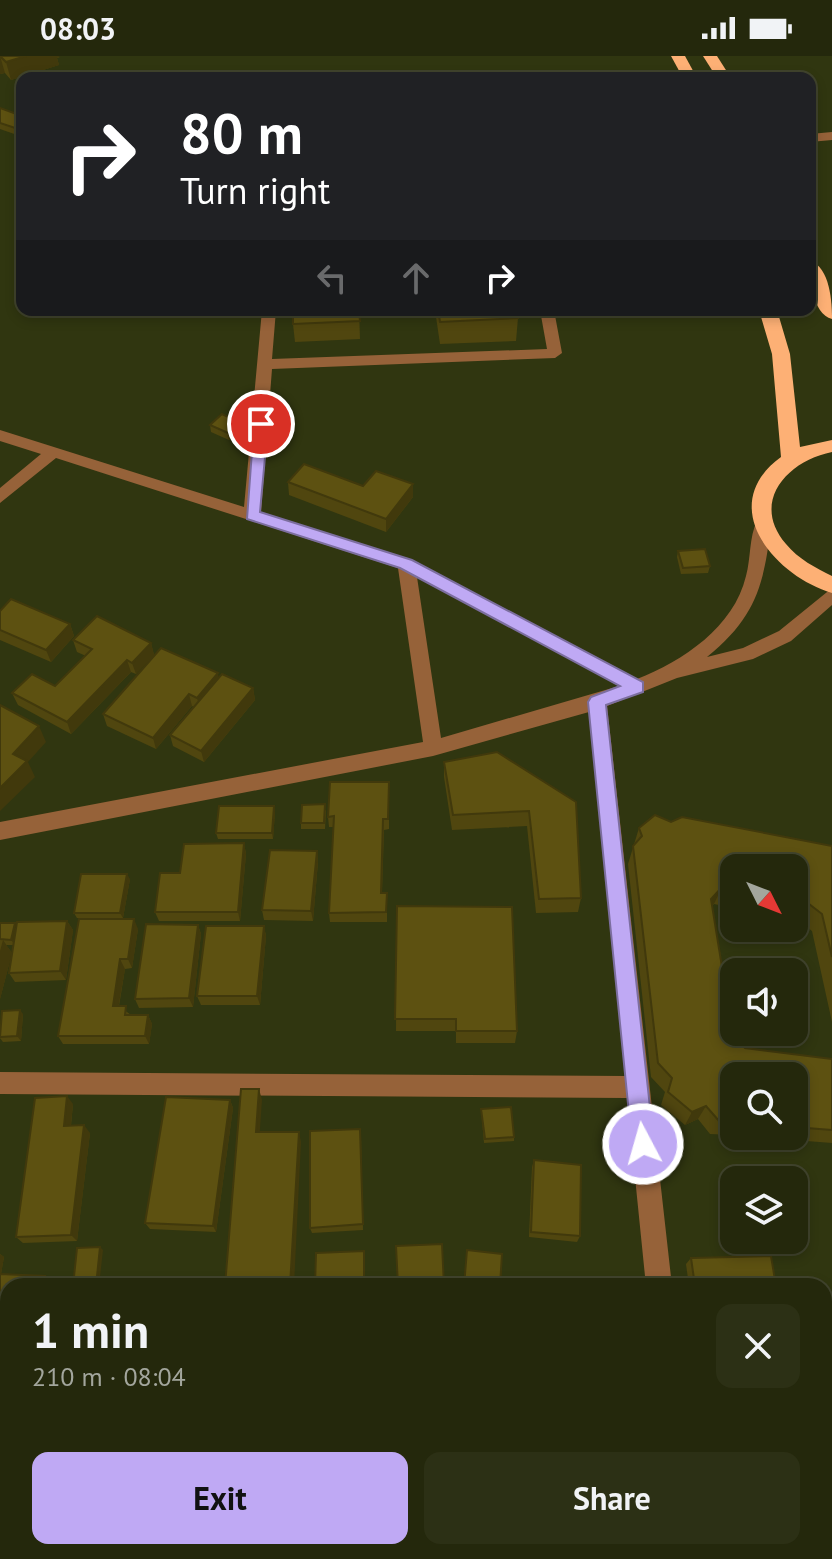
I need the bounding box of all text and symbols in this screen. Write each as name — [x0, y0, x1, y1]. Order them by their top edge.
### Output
text: 08:03 — [40, 9, 116, 48]
text: 80 m — [180, 97, 303, 169]
icon: right — [48, 104, 152, 208]
text: Turn right — [180, 167, 330, 214]
icon: left — [310, 256, 354, 300]
icon: ahead — [394, 256, 438, 300]
icon: right — [478, 256, 522, 300]
pin — [227, 390, 295, 458]
icon: arrive — [239, 402, 283, 446]
north arrow — [720, 854, 808, 942]
map controls — [720, 854, 808, 1254]
button: sound — [720, 958, 808, 1046]
button: search — [720, 1062, 808, 1150]
position arrow — [601, 1102, 685, 1186]
button: layers — [720, 1166, 808, 1254]
text: 1 min — [32, 1299, 149, 1361]
button: close — [716, 1304, 800, 1388]
text: 210 m · 08:04 — [32, 1360, 186, 1393]
button: Exit — [32, 1452, 408, 1544]
button: Share — [424, 1452, 800, 1544]

